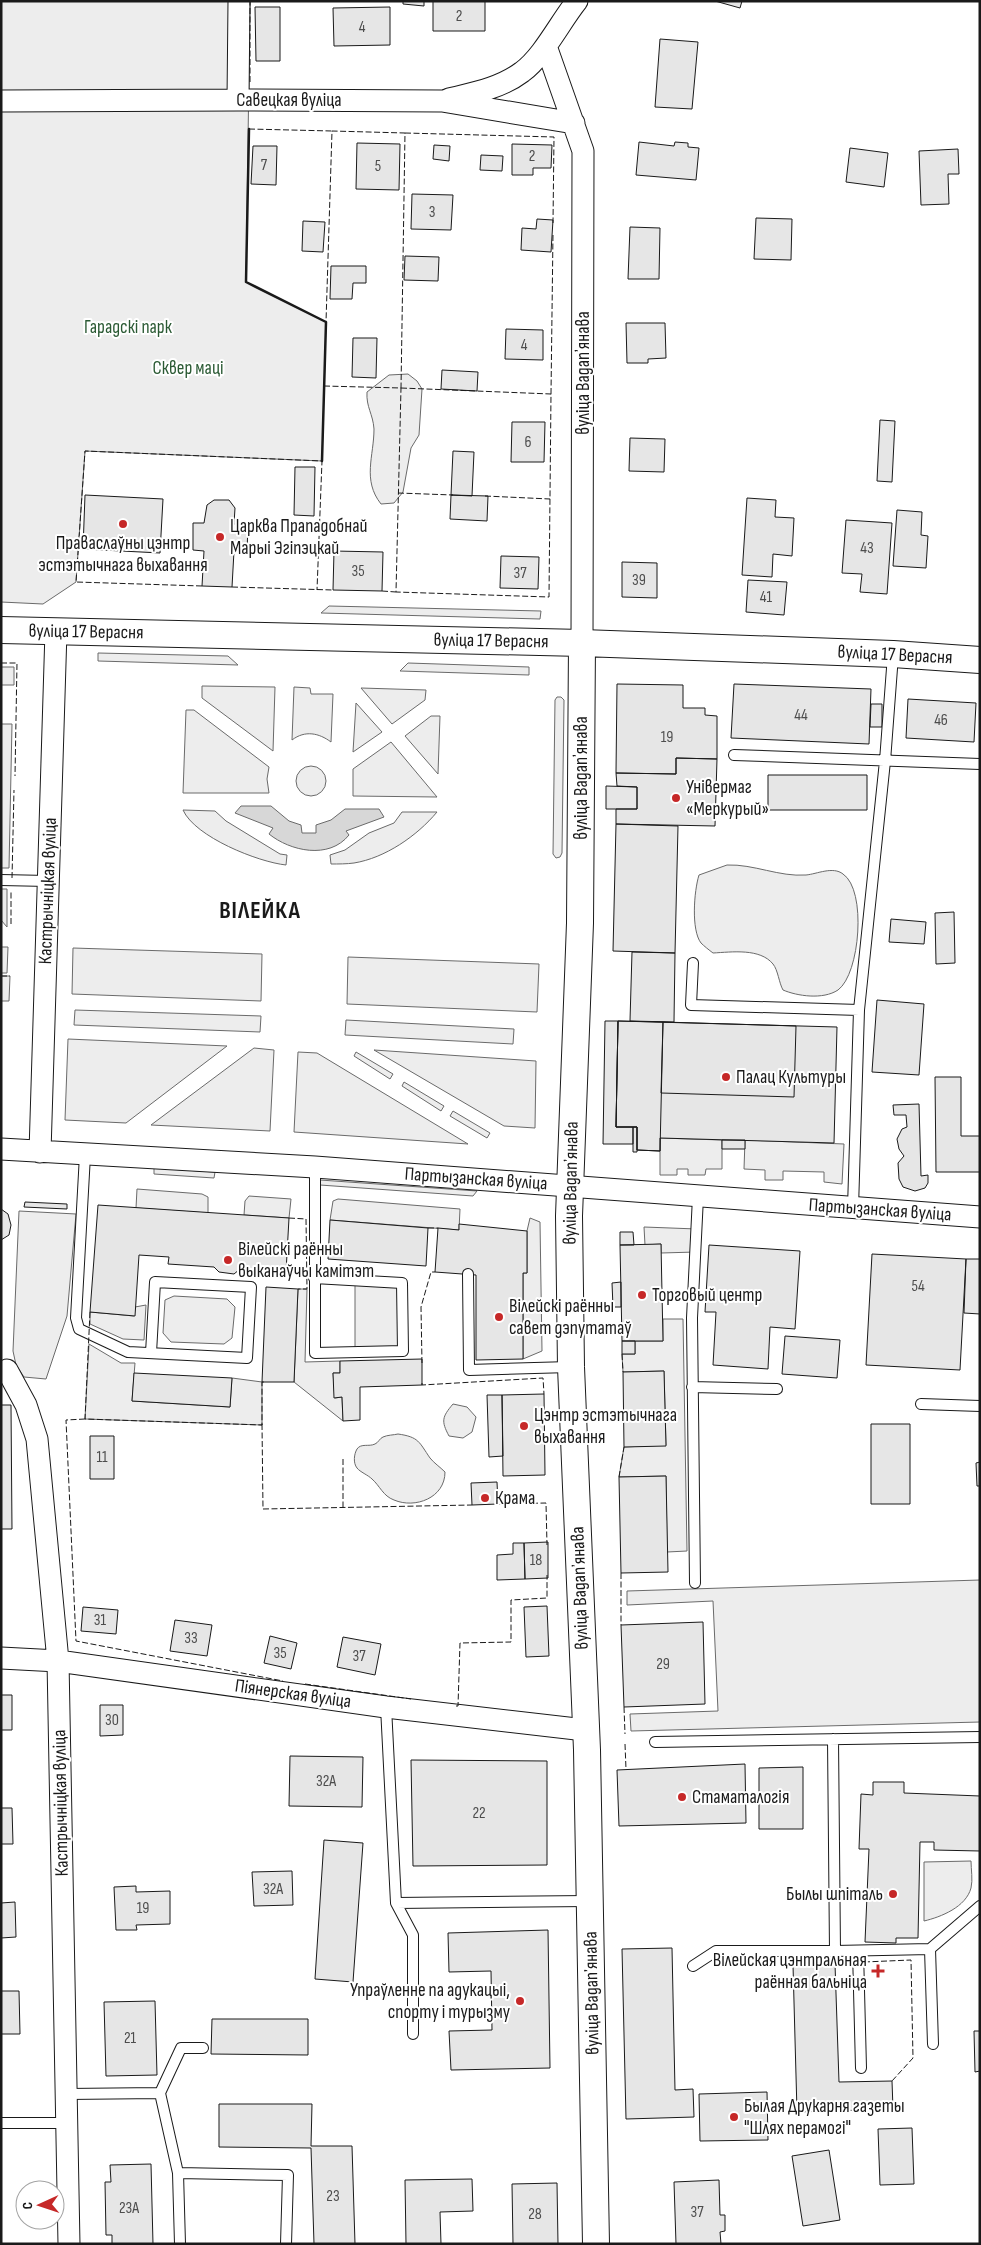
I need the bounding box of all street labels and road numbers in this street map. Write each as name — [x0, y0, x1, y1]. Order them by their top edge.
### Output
street label: Савецкая вуліца — [236, 89, 342, 112]
street label: вуліца Вадапʼянава — [572, 311, 595, 435]
street label: вуліца 17 Верасня — [28, 619, 144, 645]
street label: вуліца 17 Верасня — [433, 628, 549, 654]
street label: вуліца 17 Верасня — [837, 641, 953, 669]
street label: вуліца Вадапʼянава — [570, 716, 593, 840]
street label: Кастрычніцкая вуліца — [34, 817, 62, 965]
street label: вуліца Вадапʼянава — [558, 1121, 584, 1245]
street label: Партызанская вуліца — [404, 1163, 548, 1195]
street label: Партызанская вуліца — [808, 1194, 952, 1226]
street label: вуліца Вадапʼянава — [566, 1526, 594, 1650]
street label: Піянерская вуліца — [233, 1674, 353, 1714]
street label: Кастрычніцкая вуліца — [48, 1729, 74, 1877]
street label: вуліца Вадапʼянава — [579, 1931, 605, 2055]

